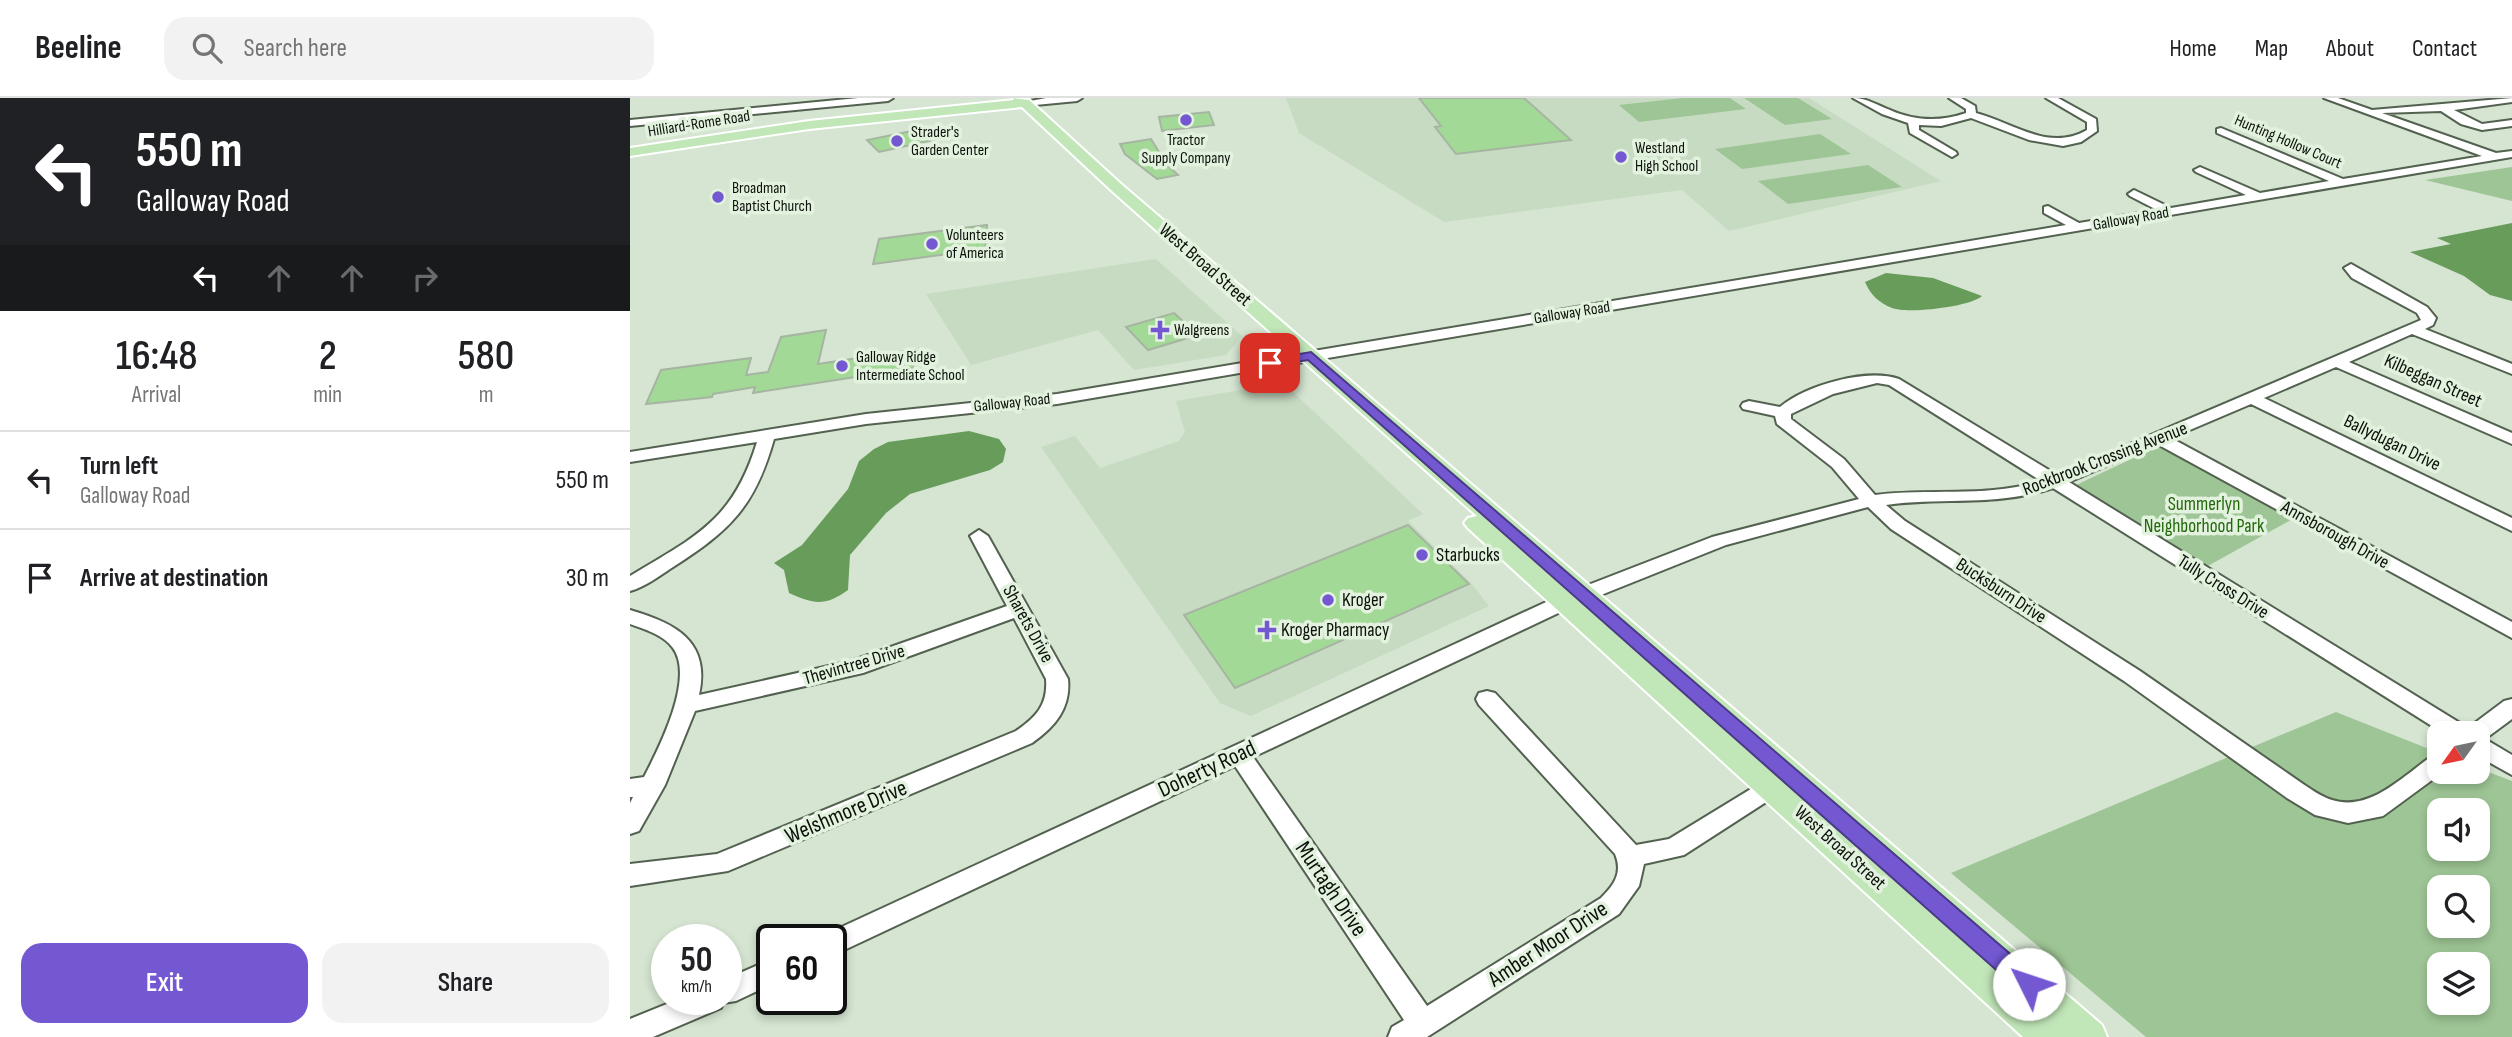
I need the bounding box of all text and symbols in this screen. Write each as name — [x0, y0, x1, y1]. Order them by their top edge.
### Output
search box — [164, 17, 654, 80]
text: Beeline — [35, 28, 122, 68]
icon: search — [188, 29, 226, 67]
text: Search here — [244, 33, 347, 64]
text: Home — [2169, 34, 2217, 63]
text: Map — [2255, 34, 2288, 63]
text: About — [2326, 34, 2374, 63]
text: Contact — [2412, 34, 2477, 63]
street label: Hilliard-Rome Road — [647, 107, 751, 141]
street label: Hunting Hollow Court — [2231, 111, 2345, 173]
marker: Tractor Supply Company — [1178, 112, 1194, 128]
text: 550 m — [136, 122, 242, 181]
place label: Strader's Garden Center — [911, 123, 989, 160]
icon: left — [21, 126, 112, 217]
place label: Tractor Supply Company — [1142, 131, 1230, 168]
marker: Strader's Garden Center — [889, 133, 905, 149]
place label: Westland High School — [1635, 139, 1698, 176]
marker: Westland High School — [1613, 149, 1629, 165]
place label: Broadman Baptist Church — [732, 179, 812, 216]
text: Galloway Road — [136, 182, 290, 221]
marker: Broadman Baptist Church — [710, 189, 726, 205]
street label: Galloway Road — [2092, 203, 2170, 235]
street label: West Broad Street — [1154, 219, 1256, 312]
place label: Volunteers of America — [946, 226, 1004, 263]
marker: Volunteers of America — [924, 236, 940, 252]
icon: left — [187, 259, 225, 297]
icon: ahead — [260, 259, 298, 297]
icon: ahead — [333, 259, 371, 297]
icon: right — [406, 259, 444, 297]
street label: Galloway Road — [1533, 298, 1611, 328]
place label: Walgreens — [1174, 321, 1230, 340]
marker: Walgreens — [1152, 322, 1168, 338]
text: 16:48 — [116, 331, 197, 382]
text: 2 — [319, 331, 337, 382]
text: 580 — [458, 331, 514, 382]
pin — [1240, 333, 1300, 393]
icon: arrive — [1251, 344, 1289, 382]
place label: Galloway Ridge Intermediate School — [856, 348, 965, 385]
street label: Kilbeggan Street — [2380, 349, 2486, 413]
marker: Galloway Ridge Intermediate School — [834, 358, 850, 374]
text: Arrival — [132, 381, 181, 409]
text: min — [313, 381, 342, 409]
text: m — [479, 381, 493, 409]
street label: Galloway Road — [973, 390, 1051, 416]
street label: Ballydugan Drive — [2340, 410, 2444, 476]
street label: Rockbrook Crossing Avenue — [2019, 417, 2191, 501]
text: Turn left — [80, 451, 158, 482]
icon: left — [21, 461, 59, 499]
text: 550 m — [556, 465, 609, 496]
text: Galloway Road — [80, 482, 190, 510]
park label: Summerlyn Neighborhood Park — [2144, 493, 2265, 538]
street label: Annsborough Drive — [2276, 495, 2393, 574]
place label: Starbucks — [1436, 544, 1500, 567]
marker: Starbucks — [1414, 547, 1430, 563]
street label: Tully Cross Drive — [2173, 550, 2273, 624]
street label: Bucksburn Drive — [1951, 553, 2051, 629]
icon: arrive — [21, 559, 59, 597]
text: Arrive at destination — [80, 563, 268, 594]
text: 30 m — [566, 563, 609, 594]
street label: Sharets Drive — [997, 581, 1059, 667]
place label: Kroger — [1342, 589, 1385, 612]
marker: Kroger — [1320, 592, 1336, 608]
place label: Kroger Pharmacy — [1281, 619, 1390, 642]
marker: Kroger Pharmacy — [1259, 622, 1275, 638]
street label: Thevintree Drive — [800, 640, 908, 690]
north arrow — [2427, 721, 2490, 784]
map controls — [2427, 721, 2490, 1015]
street label: Doherty Road — [1154, 734, 1260, 804]
street label: Welshmore Drive — [781, 774, 911, 850]
button: sound — [2427, 798, 2490, 861]
street label: West Broad Street — [1790, 801, 1891, 895]
street label: Murtagh Drive — [1289, 836, 1373, 942]
button: search — [2427, 875, 2490, 938]
street label: Amber Moor Drive — [1482, 895, 1613, 994]
speed limit sign: 60 — [756, 924, 847, 1015]
text: 50 — [680, 939, 713, 982]
button: Exit — [21, 943, 308, 1023]
button: Share — [322, 943, 609, 1023]
position arrow — [1992, 947, 2066, 1021]
button: layers — [2427, 952, 2490, 1015]
text: km/h — [681, 976, 712, 997]

